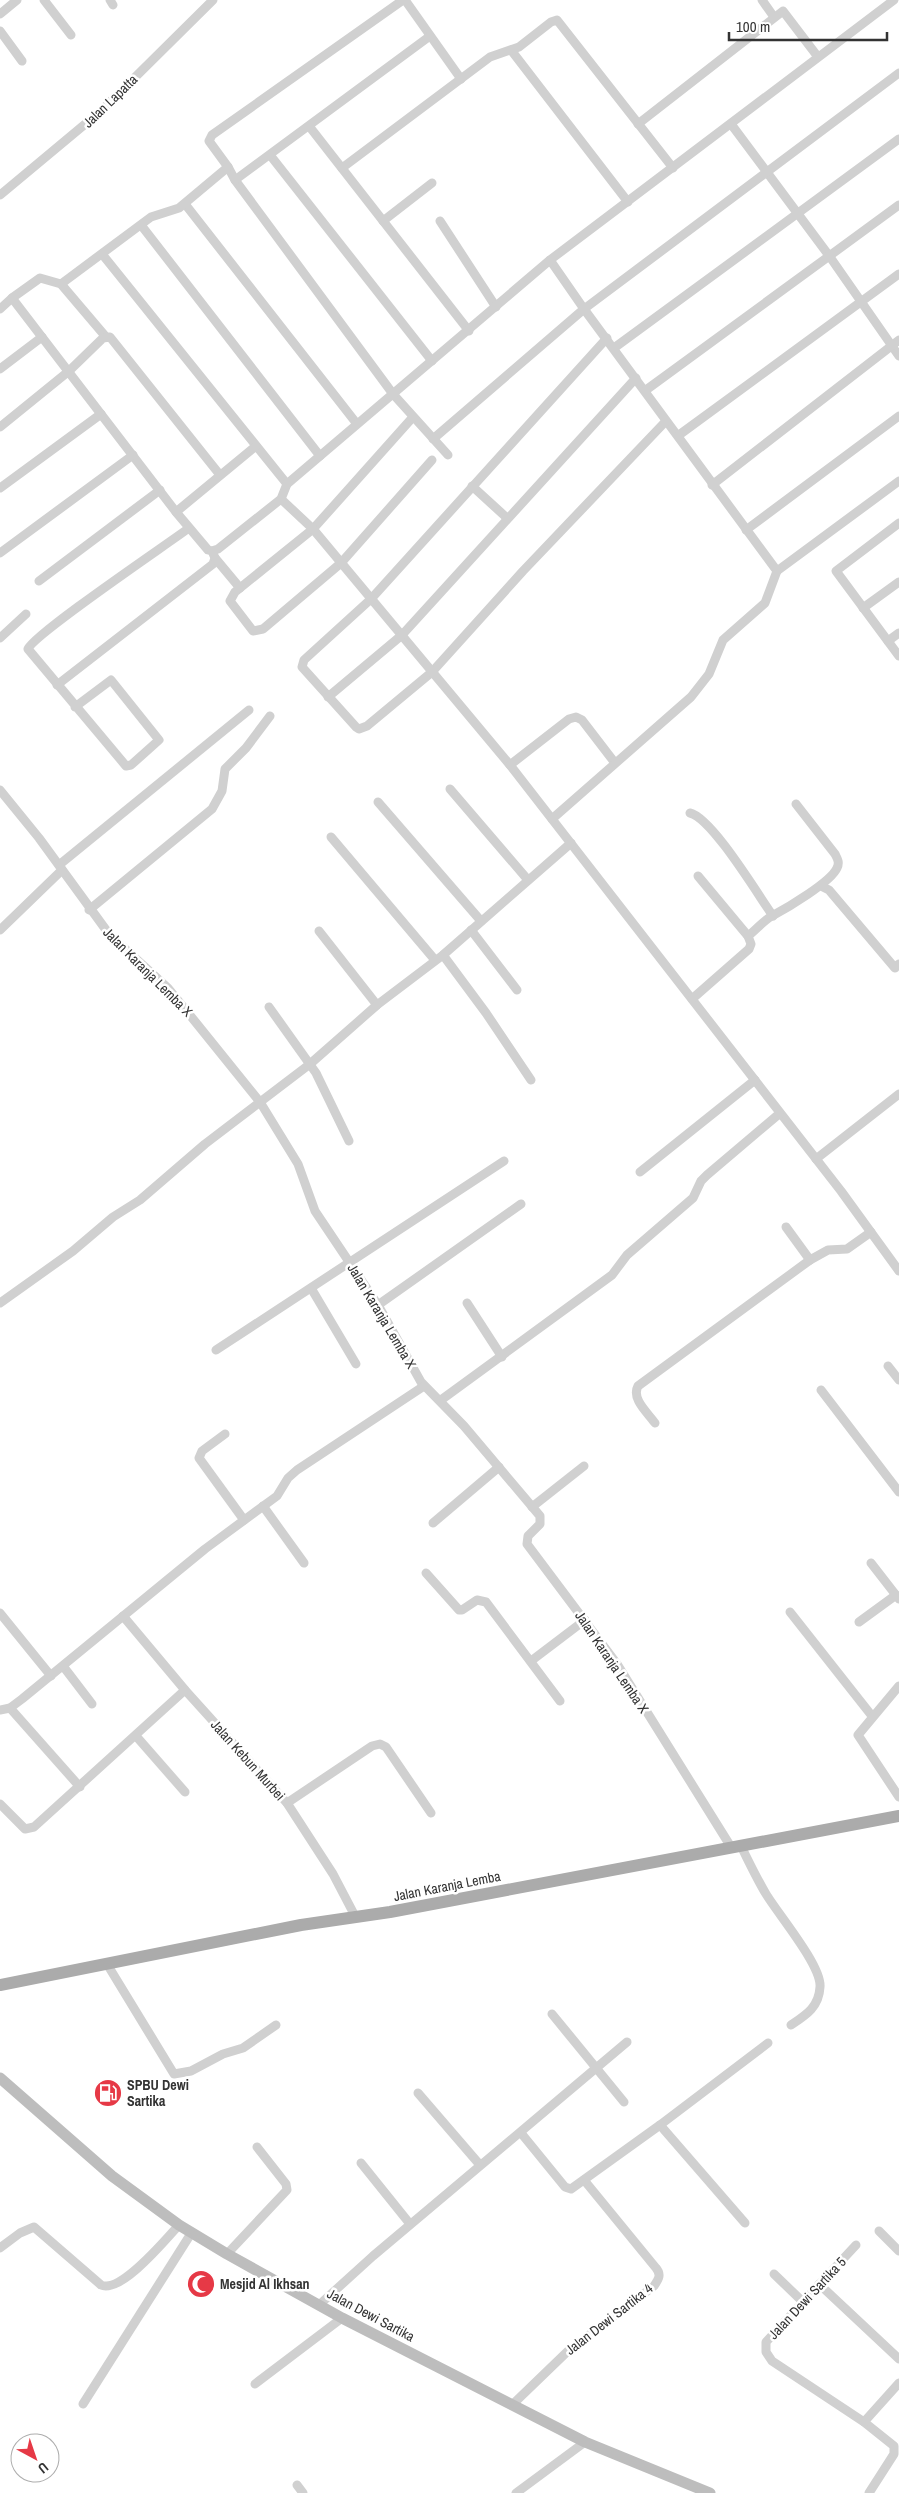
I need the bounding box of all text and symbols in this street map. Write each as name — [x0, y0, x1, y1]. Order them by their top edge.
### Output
scale bar — [729, 10, 886, 42]
text: 100 m — [736, 16, 770, 37]
street label: Jalan Lapatta — [79, 70, 141, 131]
street label: Jalan Karanja Lemba X — [99, 923, 197, 1021]
street label: Jalan Karanja Lemba X — [344, 1260, 421, 1372]
street label: Jalan Karanja Lemba X — [571, 1607, 653, 1717]
street label: Jalan Kebun Murbei — [207, 1716, 289, 1804]
street label: Jalan Karanja Lemba — [392, 1867, 503, 1905]
place label: SPBU Dewi Sartika — [127, 2076, 189, 2110]
fuel station icon: SPBU Dewi Sartika — [93, 2078, 123, 2108]
street label: Jalan Dewi Sartika 5 — [764, 2253, 850, 2343]
mosque icon: Mesjid Al Ikhsan — [186, 2269, 216, 2299]
place label: Mesjid Al Ikhsan — [220, 2275, 310, 2293]
street label: Jalan Dewi Sartika 4 — [562, 2279, 657, 2359]
street label: Jalan Dewi Sartika — [324, 2284, 418, 2346]
north arrow — [10, 2433, 60, 2483]
text: U — [34, 2458, 52, 2478]

